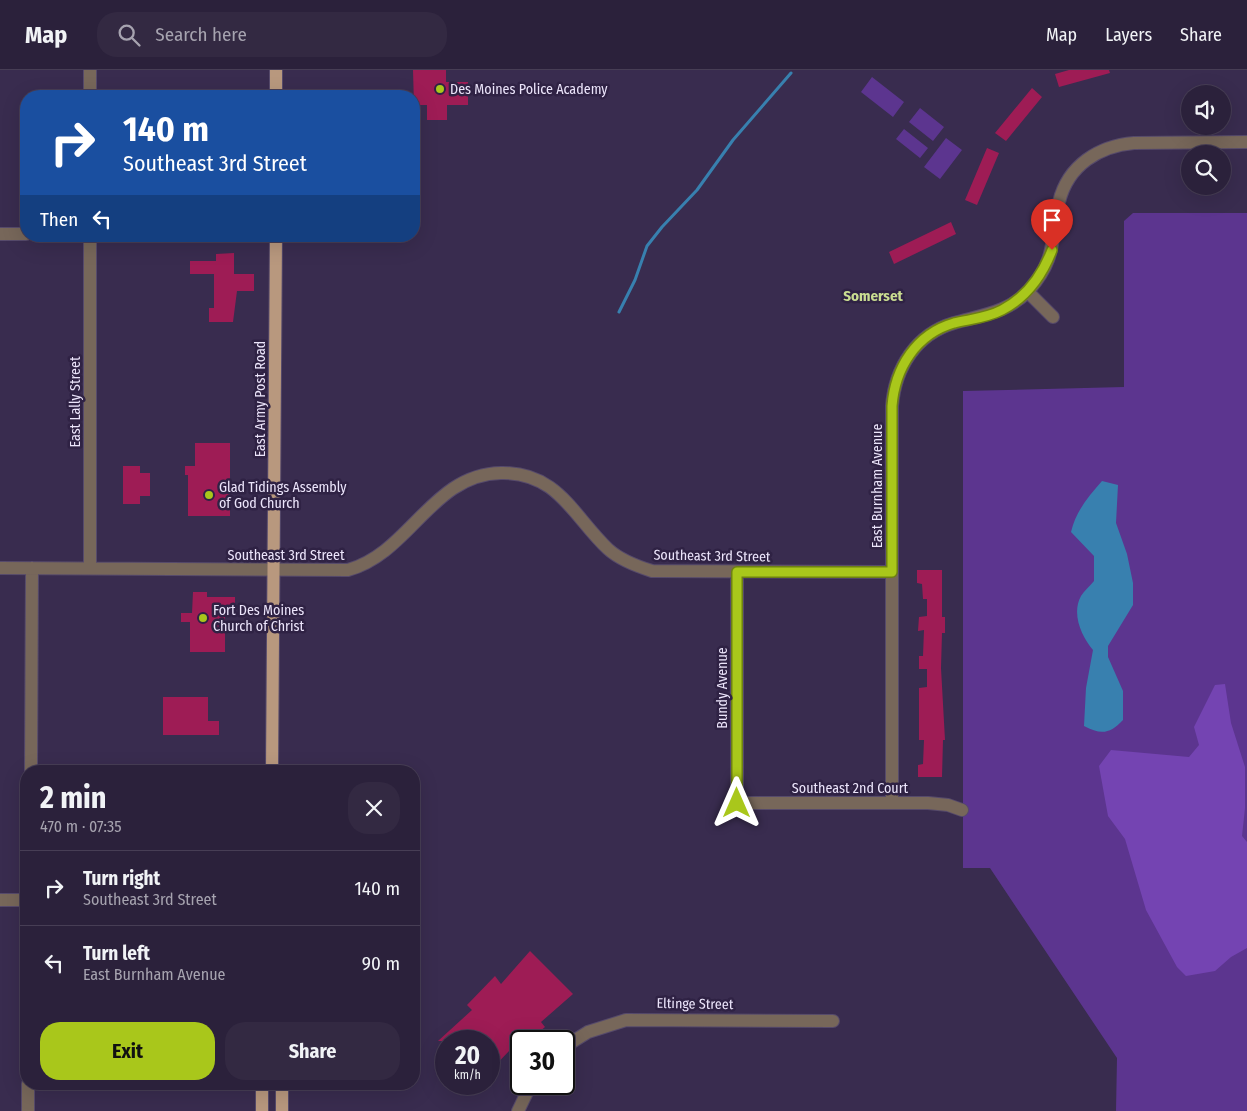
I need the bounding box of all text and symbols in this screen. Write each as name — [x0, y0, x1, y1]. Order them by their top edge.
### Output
search box — [97, 12, 447, 57]
text: Map — [25, 21, 67, 49]
icon: search — [115, 21, 143, 49]
text: Search here — [155, 23, 247, 46]
text: Map — [1046, 24, 1077, 46]
text: Layers — [1105, 24, 1152, 46]
text: Share — [1180, 24, 1222, 46]
place label: Des Moines Police Academy — [450, 81, 608, 98]
marker: Des Moines Police Academy — [434, 83, 446, 95]
map controls — [1181, 85, 1231, 195]
button: sound — [1181, 85, 1231, 135]
text: 140 m — [123, 108, 209, 150]
icon: right — [40, 110, 105, 175]
button: search — [1181, 145, 1231, 195]
text: Southeast 3rd Street — [123, 150, 307, 177]
pin — [1031, 199, 1073, 250]
icon: left — [88, 205, 116, 233]
icon: arrive — [1038, 206, 1066, 234]
text: Then — [40, 208, 78, 231]
district label: Somerset — [843, 287, 904, 305]
street label: East Army Post Road — [252, 341, 269, 457]
street label: East Lally Street — [67, 356, 84, 448]
street label: East Burnham Avenue — [869, 424, 886, 548]
place label: Glad Tidings Assembly of God Church — [219, 479, 347, 512]
marker: Glad Tidings Assembly of God Church — [203, 489, 215, 501]
street label: Southeast 3rd Street — [653, 546, 771, 566]
street label: Southeast 3rd Street — [227, 547, 345, 564]
place label: Fort Des Moines Church of Christ — [213, 602, 305, 635]
marker: Fort Des Moines Church of Christ — [197, 612, 209, 624]
street label: Bundy Avenue — [714, 647, 731, 729]
position arrow — [710, 776, 762, 828]
text: 2 min — [40, 780, 107, 816]
street label: Southeast 2nd Court — [792, 780, 909, 797]
button: close — [348, 782, 400, 834]
text: 470 m · 07:35 — [40, 817, 122, 836]
text: Turn right — [83, 867, 160, 890]
icon: right — [40, 874, 68, 902]
text: 140 m — [354, 877, 400, 900]
text: Southeast 3rd Street — [83, 890, 217, 909]
text: Turn left — [83, 942, 150, 965]
icon: left — [40, 949, 68, 977]
text: 90 m — [362, 952, 400, 975]
text: East Burnham Avenue — [83, 965, 225, 984]
street label: Eltinge Street — [657, 995, 734, 1013]
button: Exit — [40, 1022, 215, 1080]
button: Share — [225, 1022, 400, 1080]
speed limit sign: 30 — [510, 1030, 575, 1095]
text: 20 — [455, 1041, 480, 1071]
text: km/h — [454, 1068, 481, 1082]

